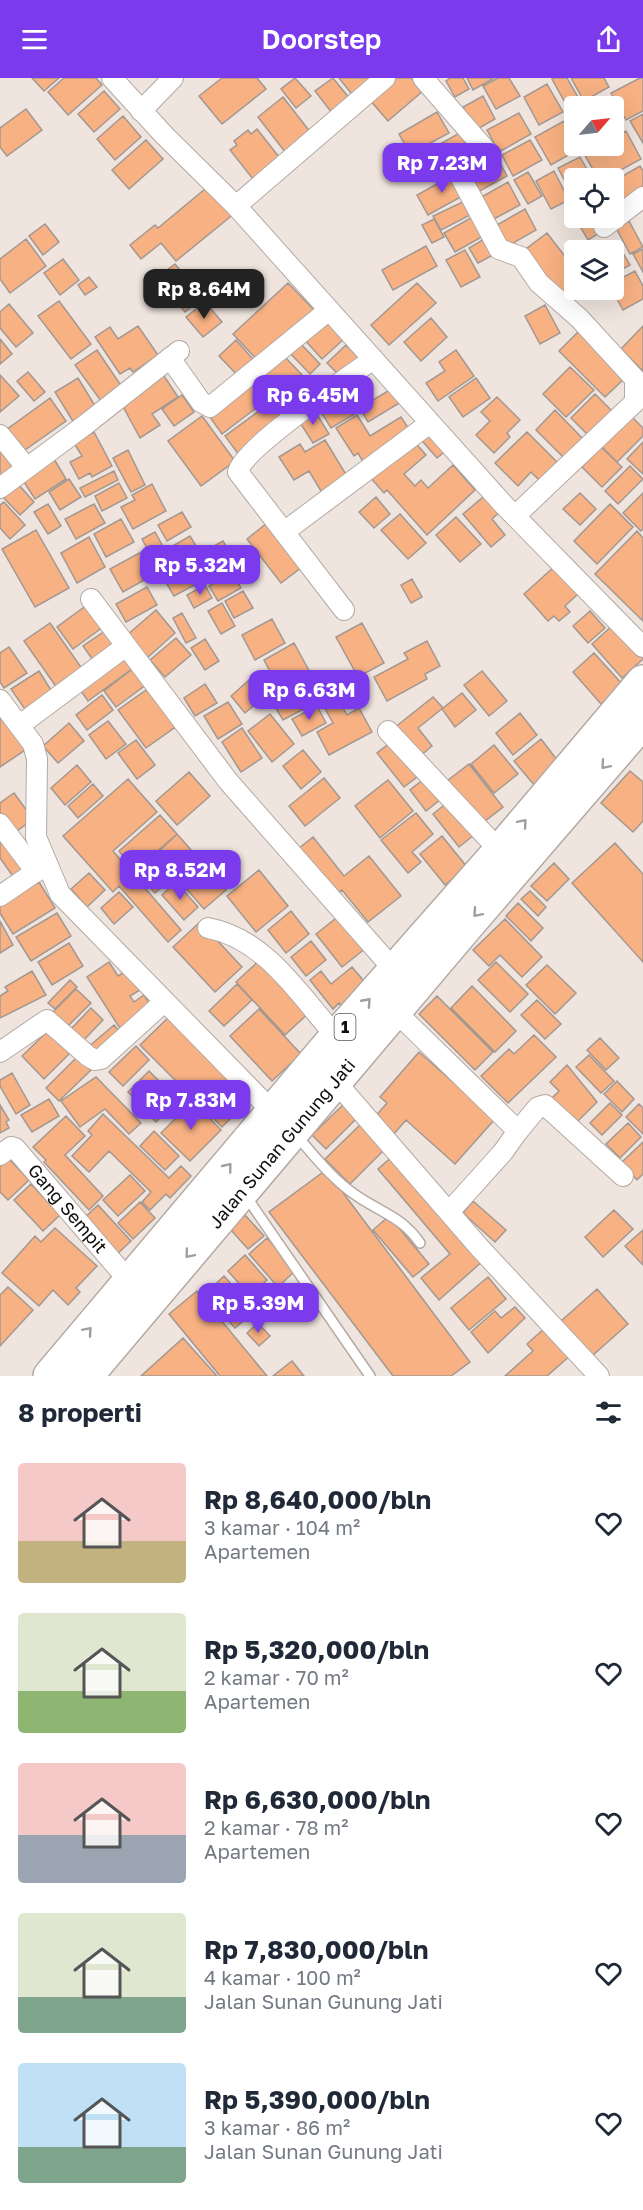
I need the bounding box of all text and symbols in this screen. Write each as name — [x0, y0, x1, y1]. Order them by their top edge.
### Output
icon: menu — [18, 23, 51, 56]
text: Doorstep — [262, 23, 381, 55]
icon: share — [592, 23, 625, 56]
north arrow — [564, 96, 624, 156]
map controls — [564, 96, 624, 300]
pin: Rp 7.23M — [380, 143, 504, 194]
text: Rp 7.23M — [397, 150, 487, 174]
button: locate — [564, 168, 624, 228]
button: layers — [564, 240, 624, 300]
pin: Rp 8.64M — [142, 269, 266, 320]
text: Rp 8.64M — [157, 276, 251, 300]
pin: Rp 6.45M — [251, 375, 375, 426]
text: Rp 6.45M — [267, 382, 359, 406]
pin: Rp 5.32M — [138, 545, 262, 596]
text: Rp 5.32M — [154, 552, 246, 576]
pin: Rp 6.63M — [247, 670, 371, 721]
text: Rp 6.63M — [263, 677, 356, 701]
one-way arrow — [601, 759, 612, 769]
one-way arrow — [516, 819, 527, 830]
pin: Rp 8.52M — [118, 850, 242, 901]
text: Rp 8.52M — [134, 857, 226, 881]
one-way arrow — [473, 906, 484, 917]
one-way arrow — [360, 998, 371, 1009]
road number: 1 — [334, 1014, 356, 1040]
street label: Jalan Sunan Gunung Jati — [204, 1054, 359, 1232]
pin: Rp 7.83M — [129, 1080, 253, 1131]
text: Rp 7.83M — [145, 1087, 237, 1111]
street label: Gang Sempit — [24, 1159, 112, 1257]
one-way arrow — [221, 1163, 232, 1174]
one-way arrow — [185, 1247, 196, 1258]
pin: Rp 5.39M — [196, 1283, 320, 1334]
text: Rp 5.39M — [212, 1290, 304, 1314]
one-way arrow — [81, 1327, 92, 1338]
icon: filters — [592, 1396, 625, 1429]
text: 8 properti — [18, 1397, 142, 1428]
text: Rp 8,640,000/bln — [204, 1484, 431, 1515]
icon: home — [66, 1487, 138, 1559]
icon: heart — [592, 1507, 625, 1540]
text: 3 kamar · 104 m² — [204, 1515, 360, 1539]
text: Apartemen — [204, 1539, 310, 1563]
text: Rp 5,320,000/bln — [204, 1634, 429, 1665]
icon: home — [66, 1637, 138, 1709]
icon: heart — [592, 1657, 625, 1690]
text: 2 kamar · 70 m² — [204, 1665, 349, 1689]
text: Apartemen — [204, 1689, 310, 1713]
text: Rp 6,630,000/bln — [204, 1784, 431, 1815]
icon: home — [66, 1787, 138, 1859]
icon: heart — [592, 1807, 625, 1840]
text: 2 kamar · 78 m² — [204, 1815, 349, 1839]
text: Apartemen — [204, 1839, 310, 1863]
text: Rp 7,830,000/bln — [204, 1934, 428, 1965]
icon: home — [66, 1937, 138, 2009]
icon: heart — [592, 1957, 625, 1990]
text: 4 kamar · 100 m² — [204, 1965, 361, 1989]
text: Jalan Sunan Gunung Jati — [204, 1989, 443, 2013]
text: Rp 5,390,000/bln — [204, 2084, 430, 2115]
icon: home — [66, 2087, 138, 2159]
icon: heart — [592, 2107, 625, 2140]
text: 3 kamar · 86 m² — [204, 2115, 350, 2139]
text: Jalan Sunan Gunung Jati — [204, 2139, 443, 2163]

